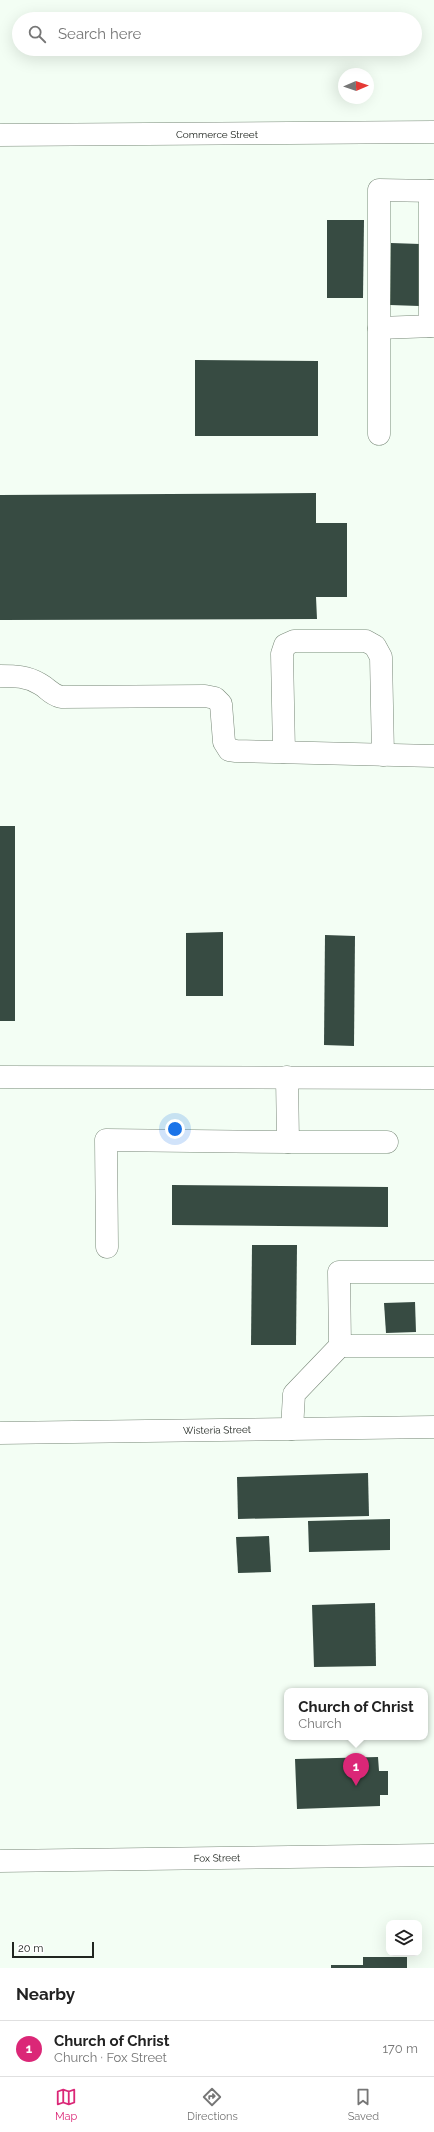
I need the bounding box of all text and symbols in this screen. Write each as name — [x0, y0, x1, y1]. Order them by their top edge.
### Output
search box — [12, 12, 422, 56]
icon: search — [26, 23, 48, 45]
text: Search here — [58, 25, 141, 43]
north arrow — [338, 68, 374, 104]
street label: Commerce Street — [176, 129, 259, 140]
your location — [165, 1119, 185, 1139]
street label: Wisteria Street — [183, 1424, 252, 1436]
popup — [284, 1688, 428, 1740]
text: Church of Christ — [298, 1698, 414, 1716]
text: Church — [298, 1716, 342, 1731]
pin: 1 — [343, 1753, 369, 1786]
street label: Fox Street — [194, 1852, 241, 1864]
map controls — [386, 1920, 422, 1956]
button: layers — [386, 1920, 422, 1956]
scale bar — [12, 1940, 94, 1959]
text: 20 m — [18, 1942, 43, 1955]
text: Nearby — [16, 1984, 75, 2004]
text: Church of Christ — [54, 2032, 169, 2050]
text: 1 — [26, 2041, 32, 2056]
text: 170 m — [382, 2041, 418, 2056]
text: Church · Fox Street — [54, 2050, 167, 2065]
tab: Map — [55, 2086, 77, 2123]
tab: Directions — [187, 2086, 238, 2123]
tab: Saved — [348, 2086, 379, 2123]

